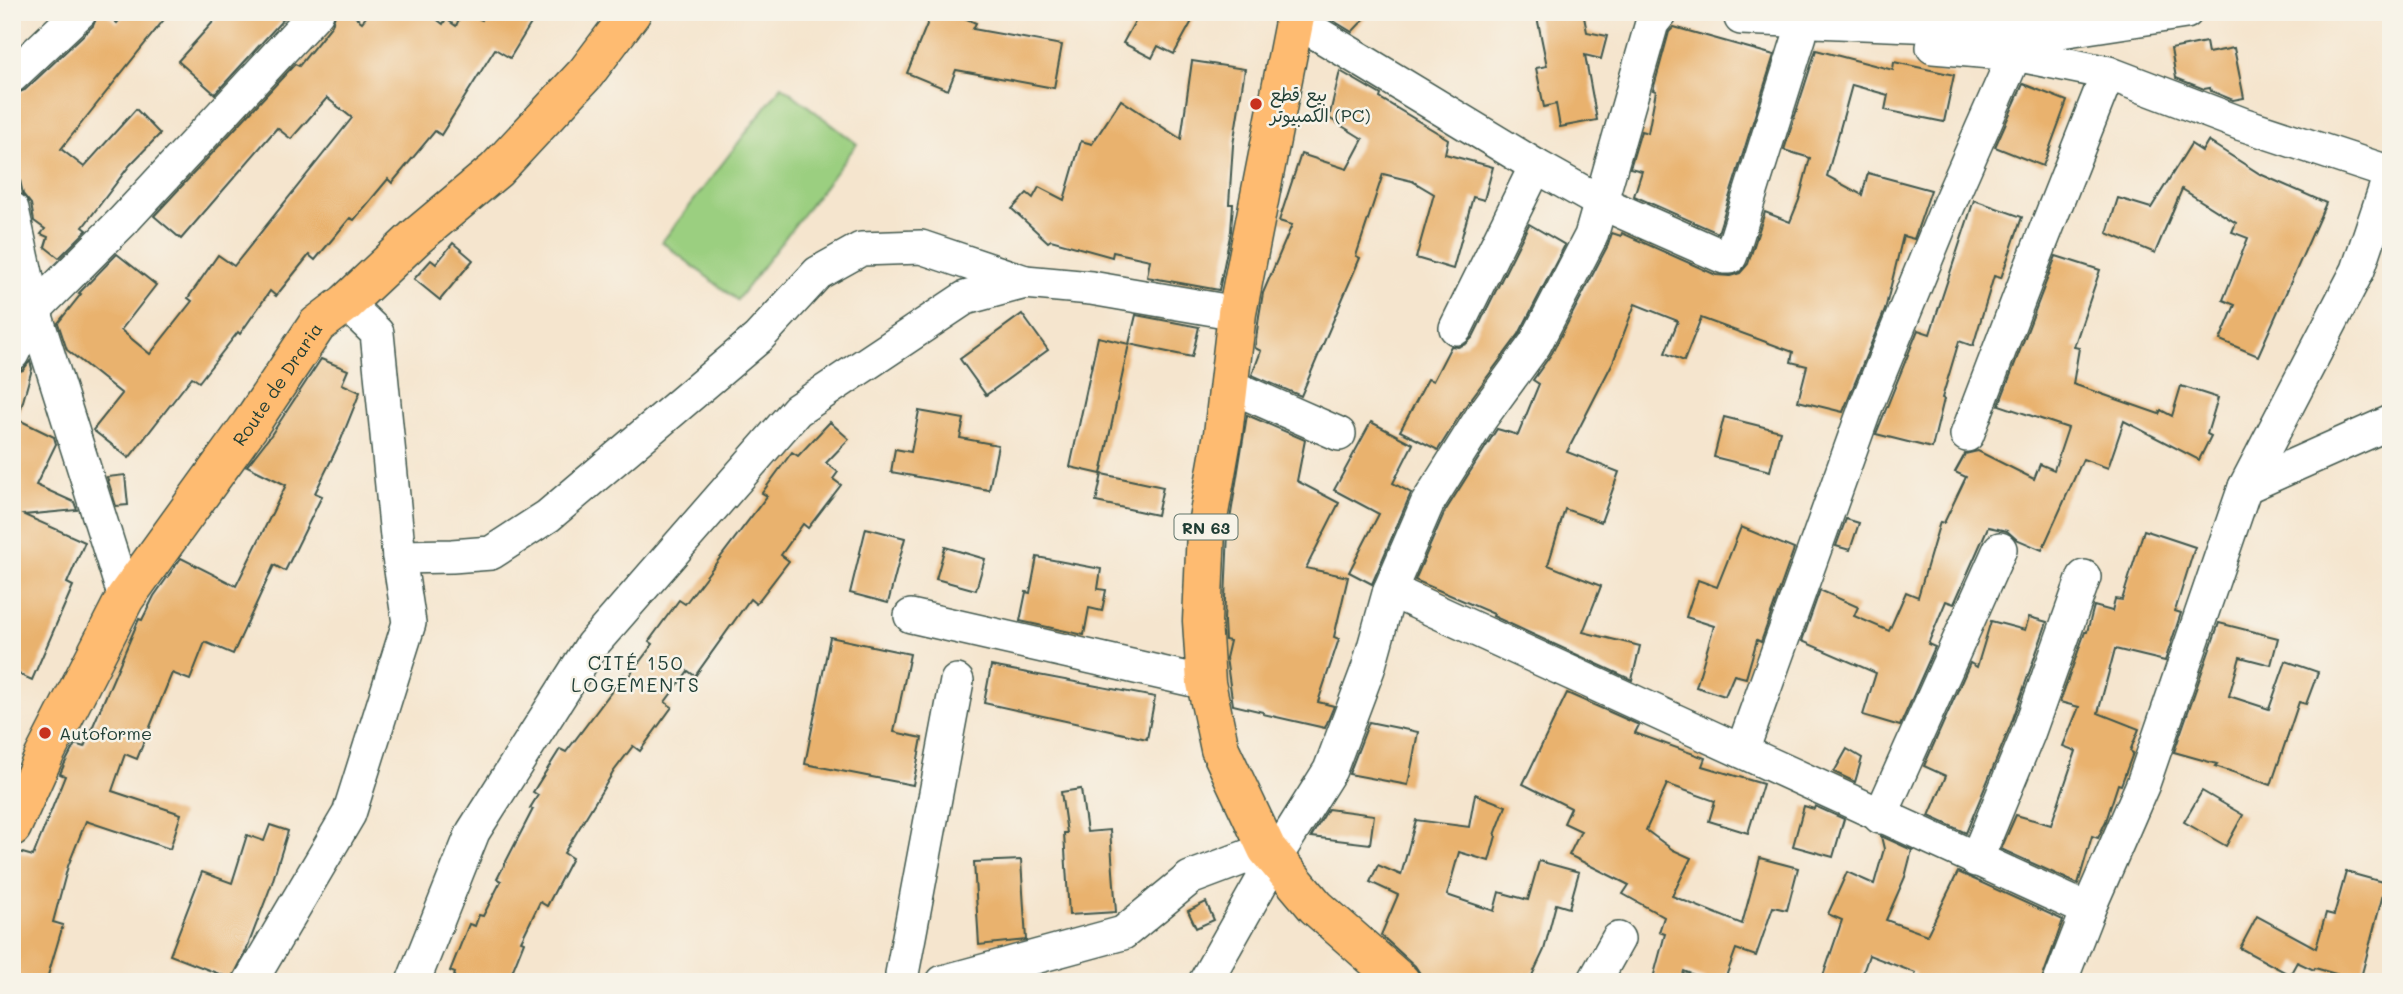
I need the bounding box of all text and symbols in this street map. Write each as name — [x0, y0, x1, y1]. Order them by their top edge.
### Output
place label: بيع قطع الكمبيوتر (PC) — [1268, 82, 1371, 127]
marker: بيع قطع الكمبيوتر (PC) — [1248, 96, 1264, 112]
street label: Route de Draria — [227, 318, 327, 450]
road number: RN 63 — [1174, 514, 1238, 540]
district label: CITÉ 150 LOGEMENTS — [571, 650, 701, 697]
place label: Autoforme — [59, 721, 152, 745]
marker: Autoforme — [37, 725, 53, 741]

